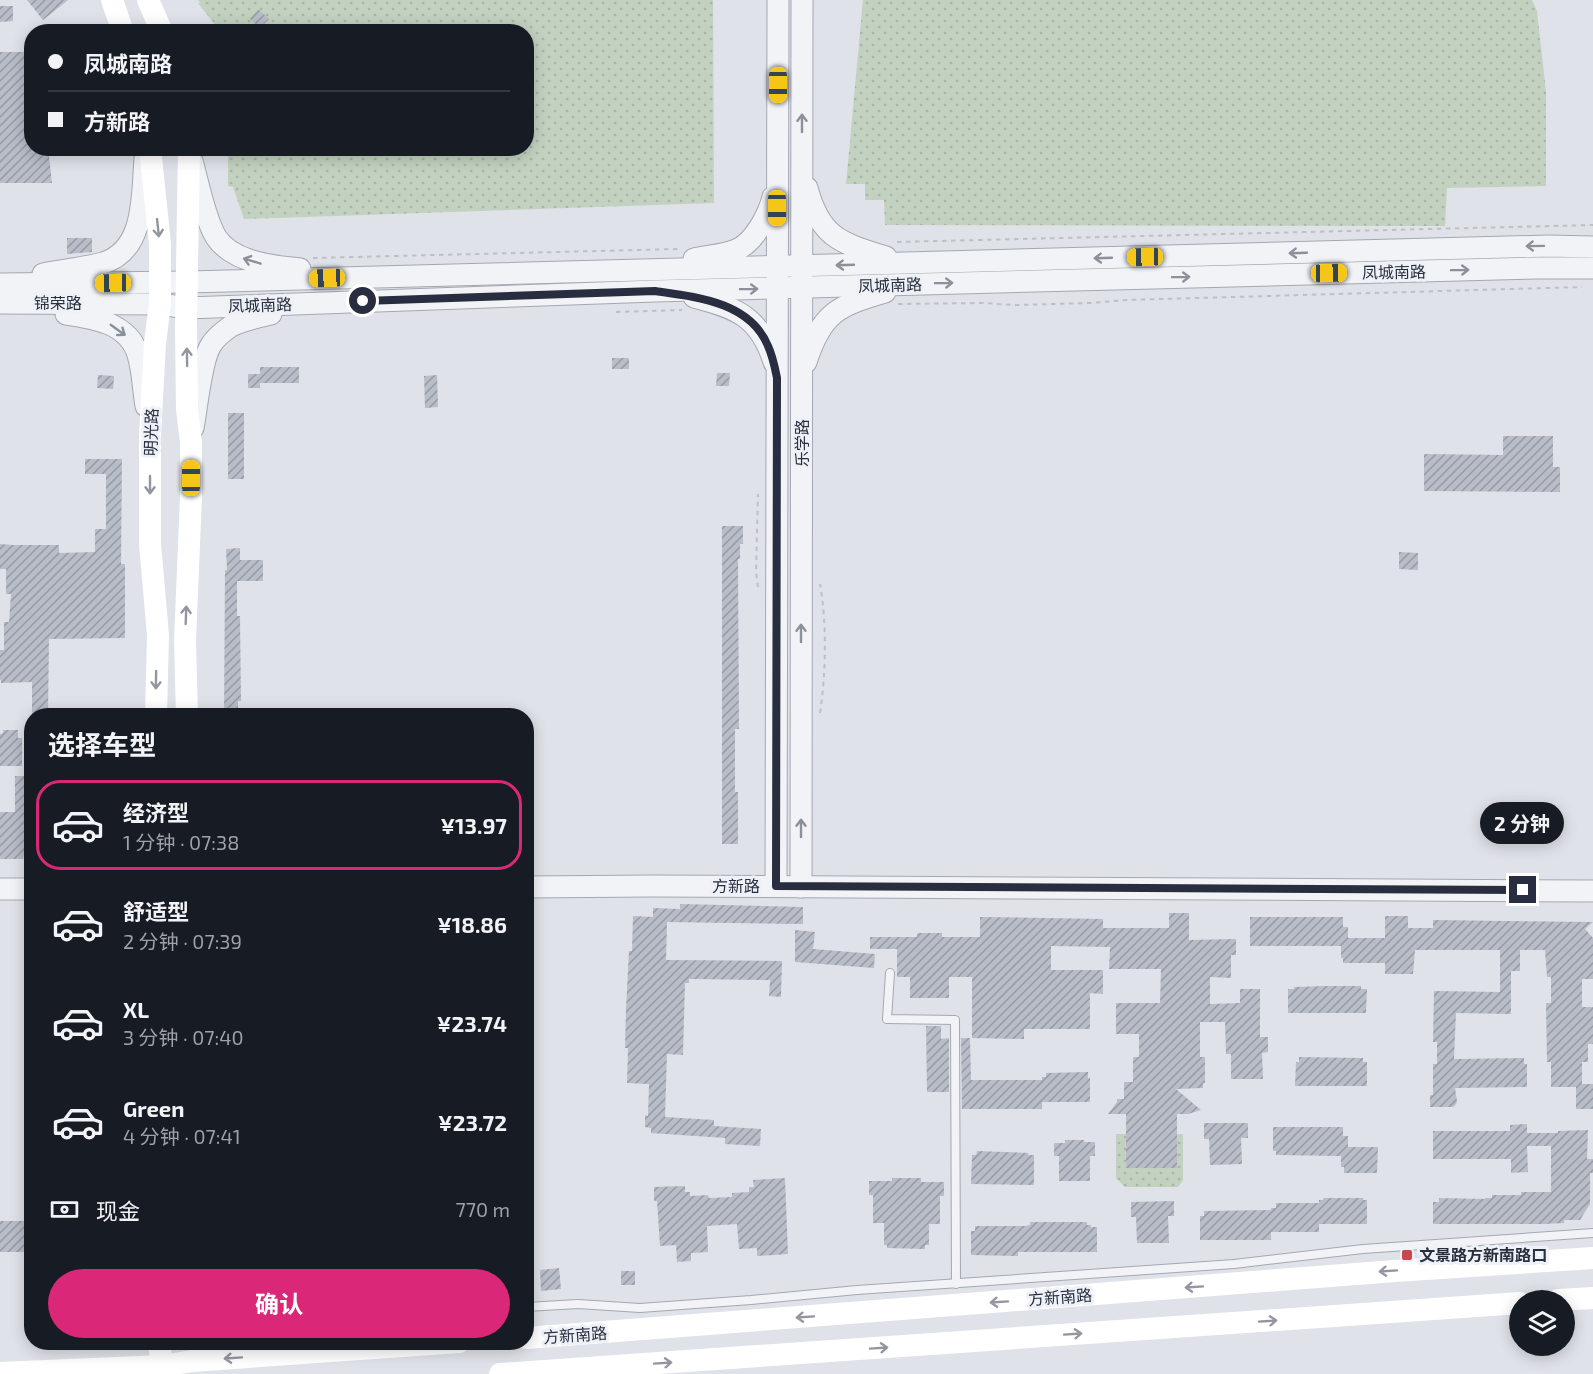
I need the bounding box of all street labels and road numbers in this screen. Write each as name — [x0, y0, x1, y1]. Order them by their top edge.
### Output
street label: 凤城南路 — [1362, 261, 1426, 282]
street label: 凤城南路 — [858, 274, 922, 295]
street label: 锦荣路 — [34, 293, 82, 312]
street label: 凤城南路 — [228, 294, 292, 315]
street label: 明光路 — [140, 408, 161, 456]
street label: 乐学路 — [792, 419, 811, 467]
street label: 方新路 — [712, 876, 760, 895]
street label: 方新南路 — [1027, 1285, 1093, 1308]
street label: 方新南路 — [542, 1323, 608, 1346]

